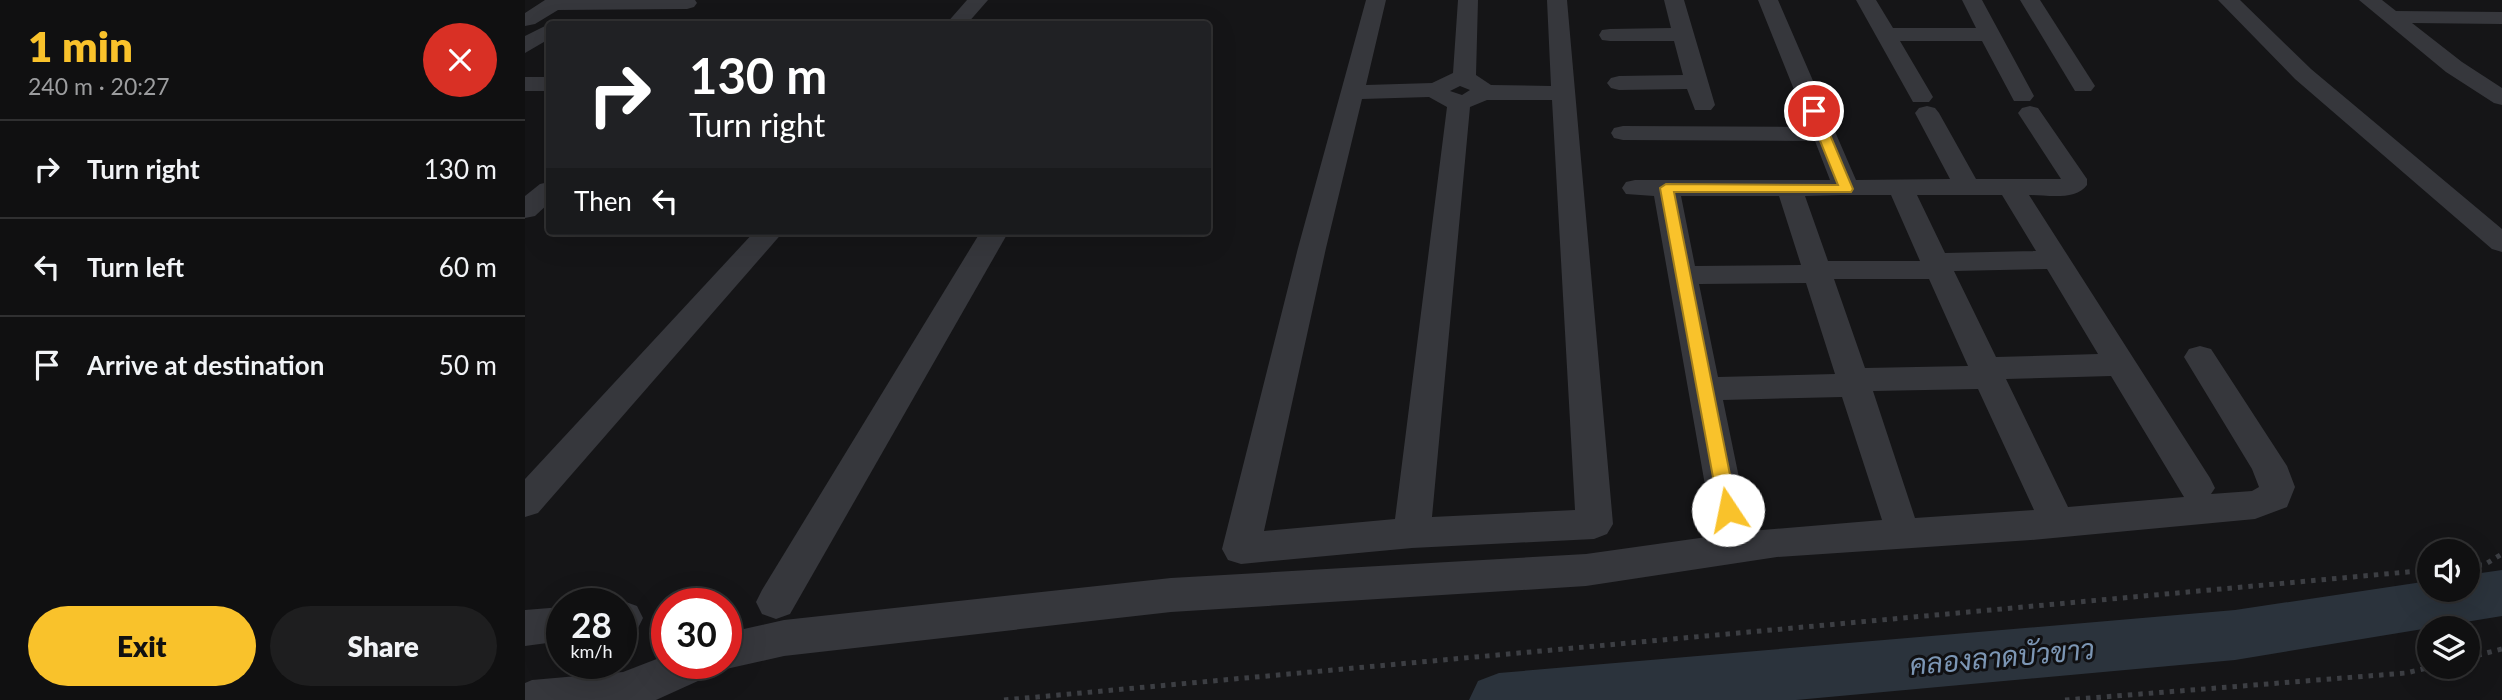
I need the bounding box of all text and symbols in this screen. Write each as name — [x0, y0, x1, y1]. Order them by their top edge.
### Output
text: 1 min — [28, 21, 133, 71]
button: close — [423, 23, 497, 97]
text: 130 m — [689, 46, 827, 104]
icon: right — [574, 49, 665, 140]
text: 240 m · 20:27 — [28, 72, 170, 100]
pin — [1784, 81, 1844, 141]
icon: arrive — [1795, 92, 1833, 130]
text: Turn right — [689, 105, 825, 144]
icon: right — [28, 150, 66, 188]
text: Turn right — [87, 153, 200, 185]
text: 130 m — [424, 153, 497, 185]
icon: left — [646, 182, 684, 220]
text: Then — [574, 185, 632, 217]
icon: left — [28, 248, 66, 286]
text: Turn left — [87, 251, 184, 283]
text: 60 m — [439, 251, 497, 283]
icon: arrive — [28, 346, 66, 384]
text: Arrive at destination — [87, 349, 324, 381]
text: 50 m — [439, 349, 497, 381]
position arrow — [1691, 473, 1765, 547]
map controls — [2417, 539, 2480, 679]
button: sound — [2417, 539, 2480, 602]
speed limit sign: 30 — [651, 588, 742, 679]
text: 28 — [571, 603, 612, 645]
button: Exit — [28, 606, 256, 686]
button: Share — [270, 606, 497, 686]
button: layers — [2417, 616, 2480, 679]
water label: คลองลาดบัวขาว — [1908, 631, 2096, 681]
text: km/h — [570, 640, 613, 662]

